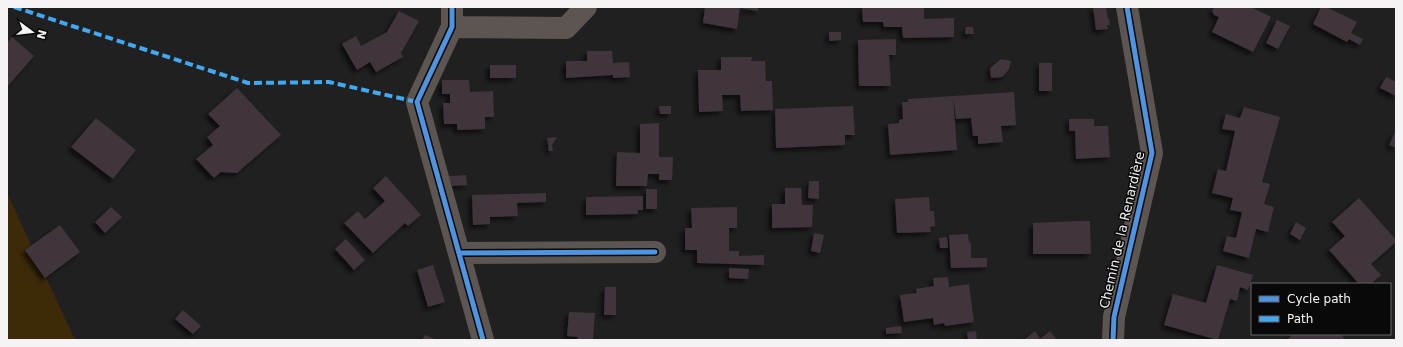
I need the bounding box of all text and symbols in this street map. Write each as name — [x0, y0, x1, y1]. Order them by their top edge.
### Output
north arrow — [12, 12, 52, 52]
text: N — [34, 28, 49, 41]
street label: Chemin de la Renardière — [1097, 150, 1147, 310]
legend — [1251, 283, 1391, 335]
text: Cycle path — [1287, 292, 1351, 306]
text: Path — [1287, 312, 1313, 326]

